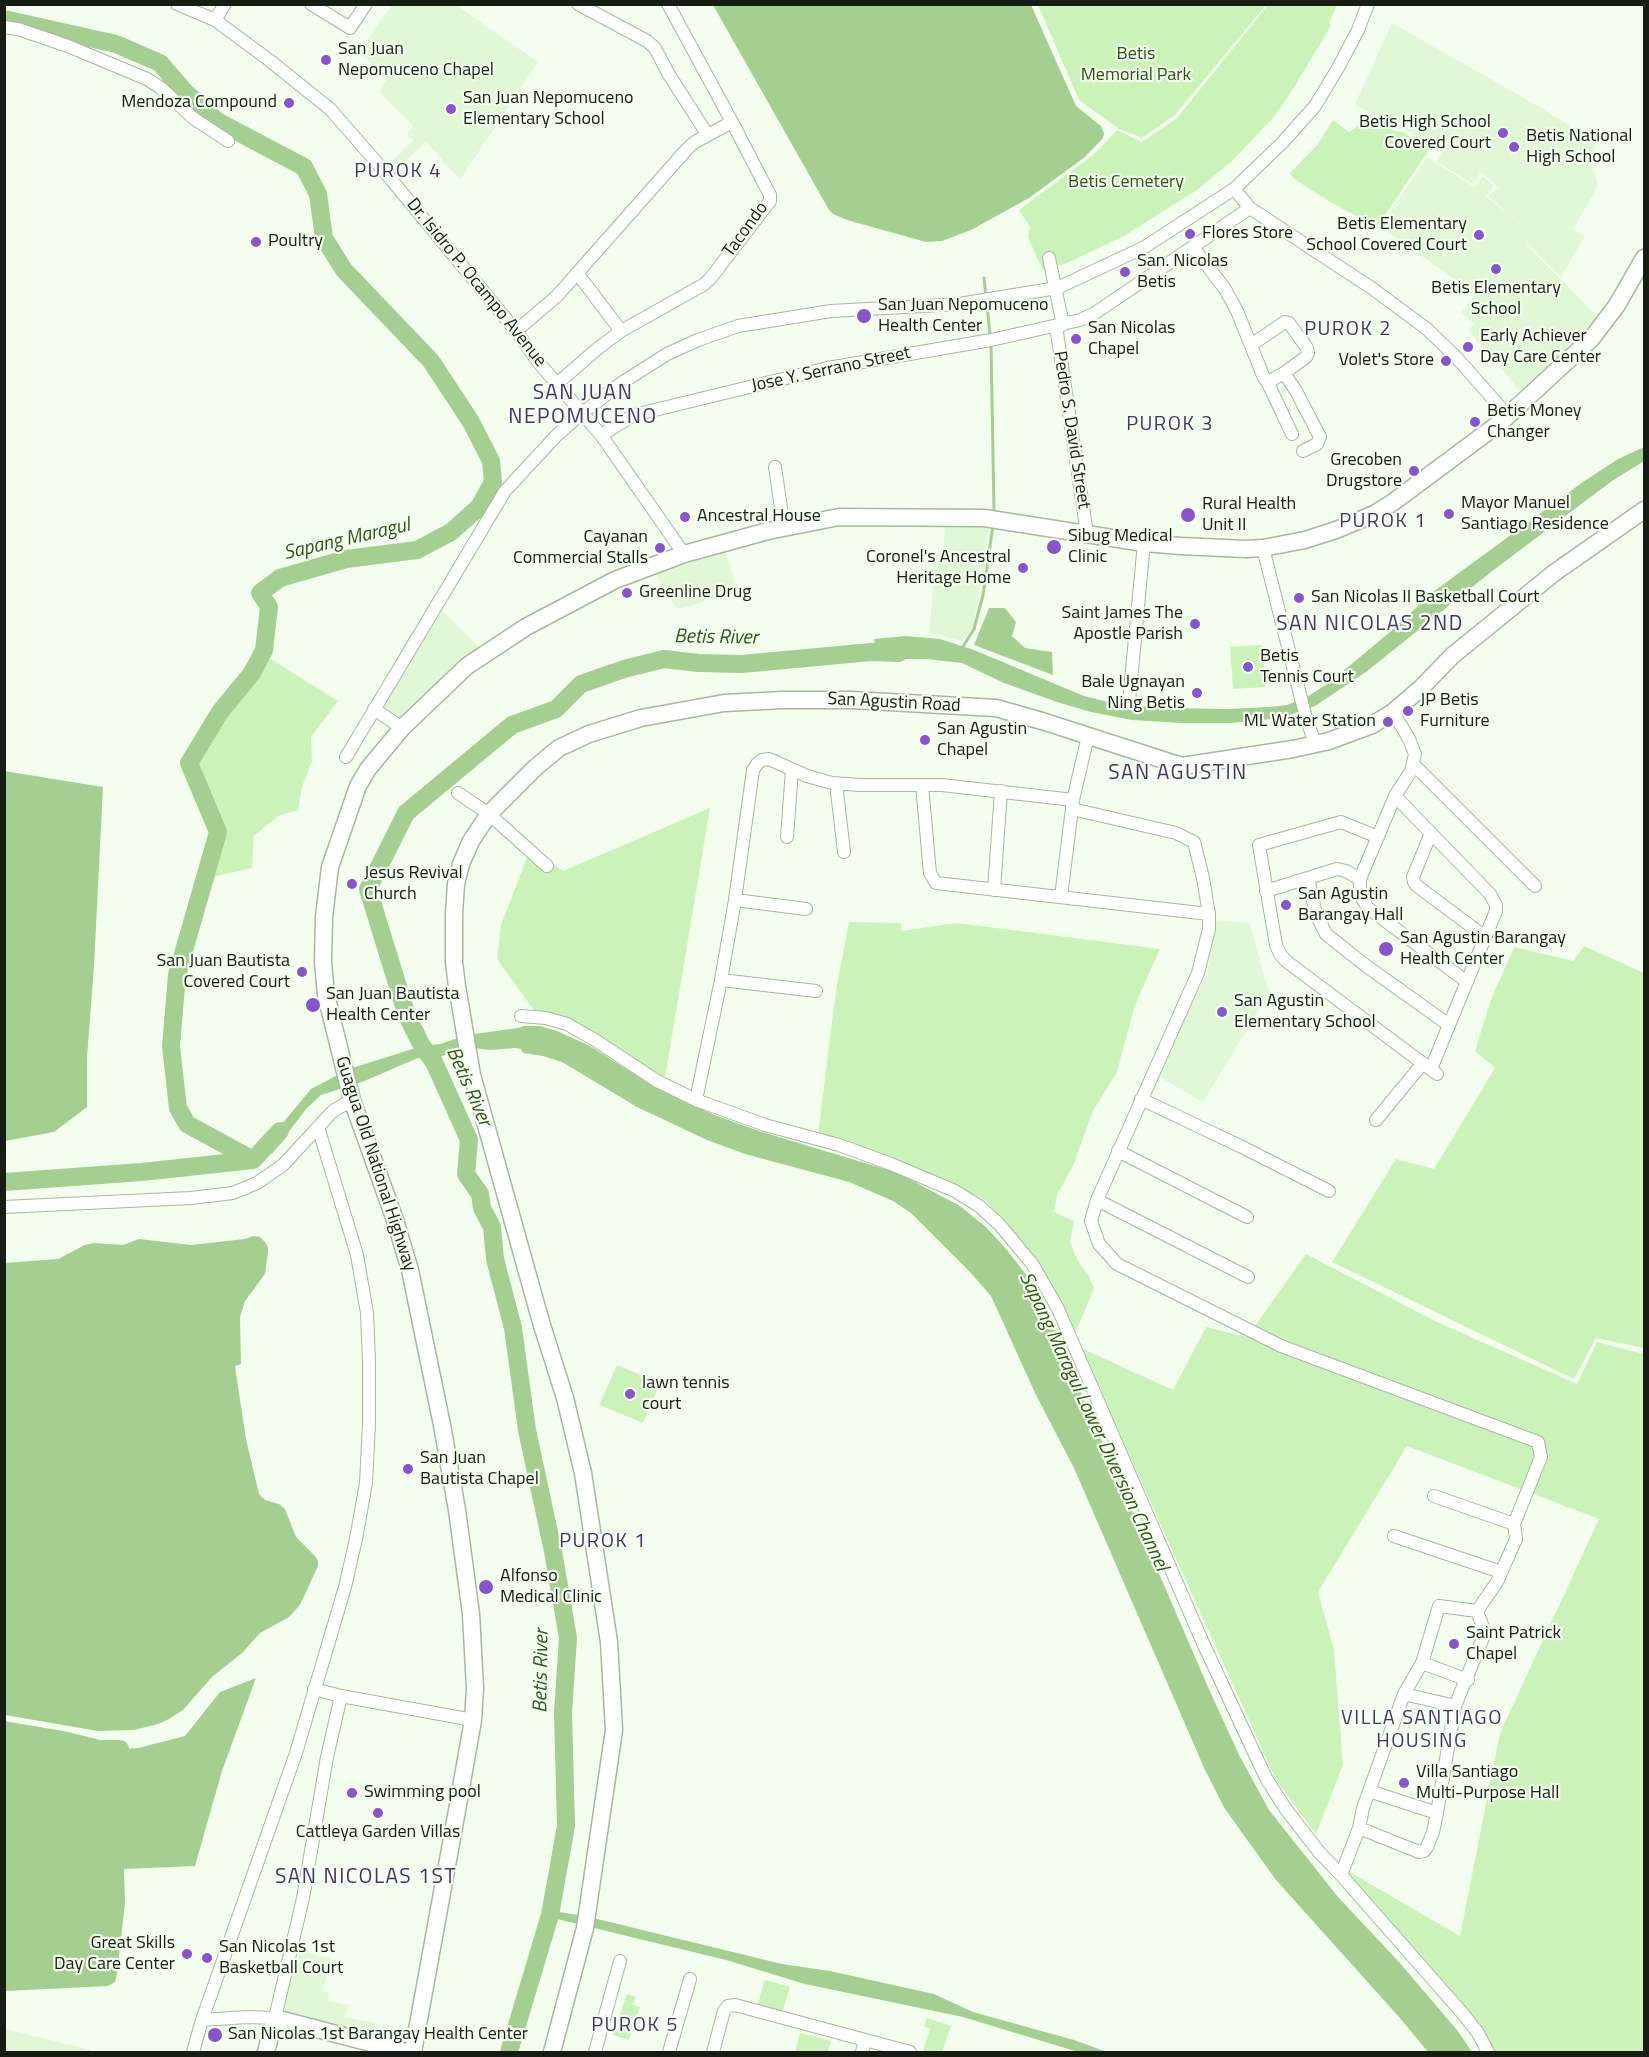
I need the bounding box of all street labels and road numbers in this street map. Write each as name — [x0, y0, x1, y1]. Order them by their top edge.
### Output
street label: Dr. Isidro P. Ocampo Avenue — [401, 194, 551, 372]
street label: Tacondo — [719, 198, 773, 262]
street label: Jose Y. Serrano Street — [749, 343, 913, 397]
street label: Pedro S. David Street — [1048, 350, 1094, 510]
street label: San Agustin Road — [827, 689, 961, 717]
street label: Guagua Old National Highway — [330, 1054, 420, 1274]

